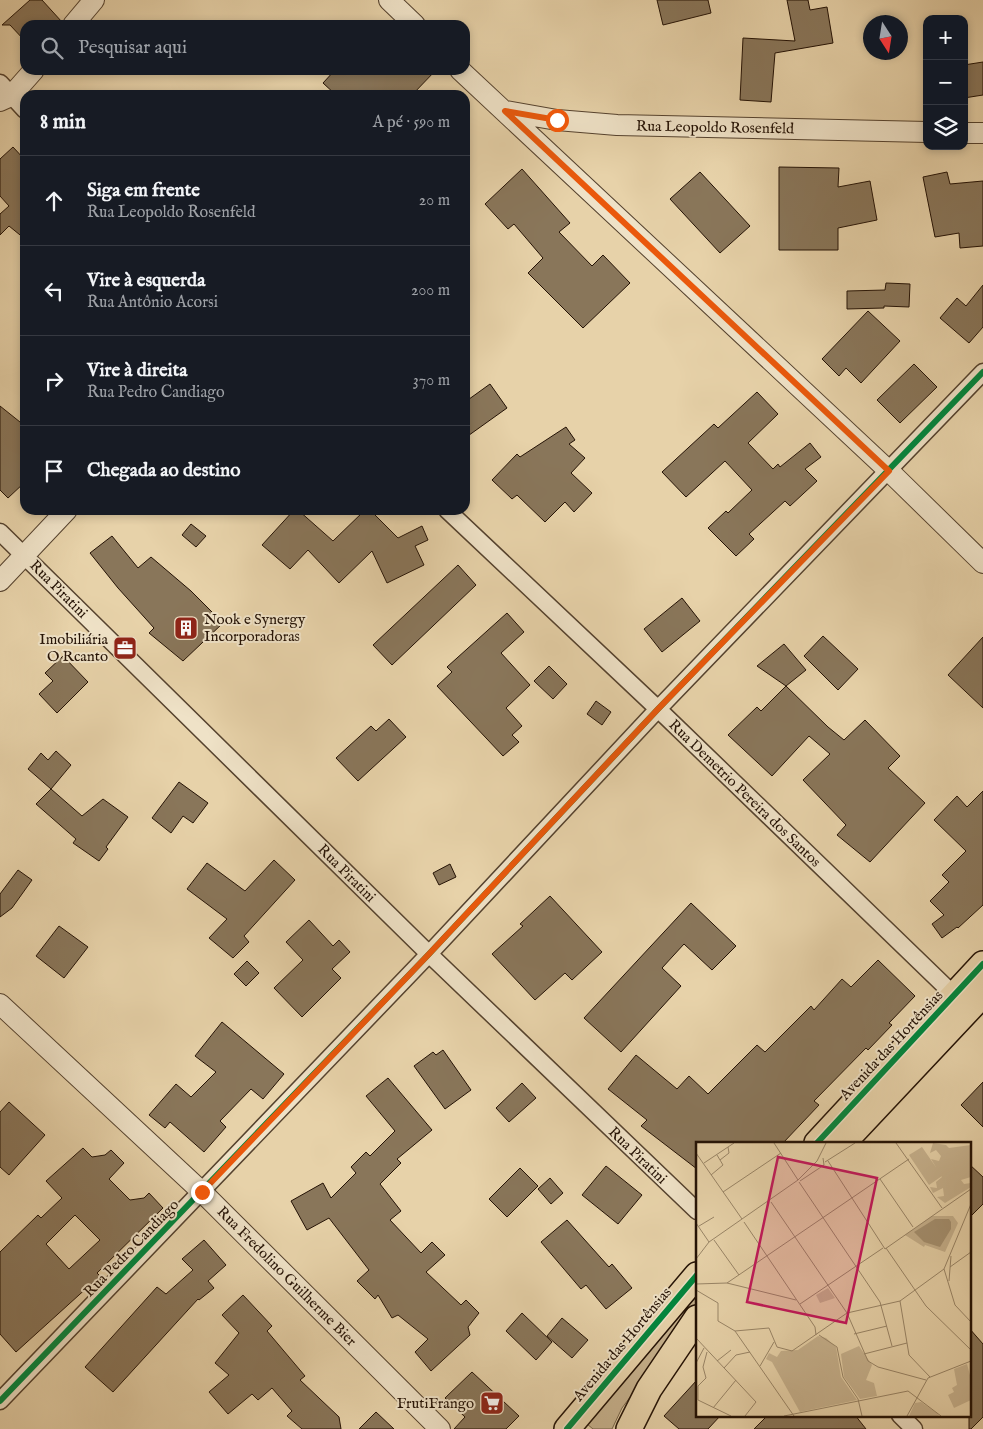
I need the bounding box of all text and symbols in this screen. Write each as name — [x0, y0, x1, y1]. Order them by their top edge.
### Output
north arrow — [863, 15, 908, 60]
map controls — [923, 15, 968, 150]
button: + — [923, 15, 968, 60]
search box — [20, 20, 470, 75]
icon: search — [38, 34, 66, 62]
text: Pesquisar aqui — [78, 36, 187, 60]
button: − — [923, 60, 968, 105]
button: layers — [923, 105, 968, 150]
text: 8 min — [40, 109, 86, 136]
route start — [546, 109, 569, 132]
text: A pé · 590 m — [373, 113, 450, 133]
street label: Rua Leopoldo Rosenfeld — [636, 117, 795, 138]
text: Siga em frente — [87, 179, 200, 203]
icon: ahead — [40, 187, 68, 215]
text: 20 m — [419, 191, 450, 211]
text: Rua Leopoldo Rosenfeld — [87, 203, 256, 223]
text: Vire à esquerda — [87, 269, 205, 293]
icon: left — [40, 277, 68, 305]
text: 200 m — [411, 281, 450, 301]
text: Rua Antônio Acorsi — [87, 293, 218, 313]
text: Vire à direita — [87, 359, 187, 383]
icon: right — [40, 367, 68, 395]
text: 370 m — [413, 371, 450, 391]
text: Rua Pedro Candiago — [87, 383, 225, 403]
icon: arrive — [40, 457, 68, 485]
text: Chegada ao destino — [87, 459, 240, 483]
street label: Rua Piratini — [26, 556, 92, 622]
place label: Nook e Synergy Incorporadoras — [204, 610, 306, 646]
building icon: Nook e Synergy Incorporadoras — [173, 615, 199, 641]
place label: Imobiliária O Rcanto — [39, 630, 109, 666]
office icon: Imobiliária O Rcanto — [112, 635, 138, 661]
street label: Rua Demetrio Pereira dos Santos — [665, 716, 825, 871]
street label: Rua Piratini — [314, 840, 380, 906]
street label: Avenida das Hortênsias — [835, 986, 947, 1105]
street label: Rua Piratini — [604, 1123, 671, 1188]
inset map — [696, 1142, 970, 1416]
route end — [191, 1181, 214, 1204]
street label: Rua Pedro Candiago — [80, 1195, 183, 1301]
street label: Rua Fredolino Guilherme Bier — [213, 1202, 361, 1351]
street label: Avenida das Hortênsias — [568, 1283, 676, 1406]
supermarket icon: FrutiFrango — [479, 1390, 505, 1416]
place label: FrutiFrango — [397, 1394, 474, 1413]

